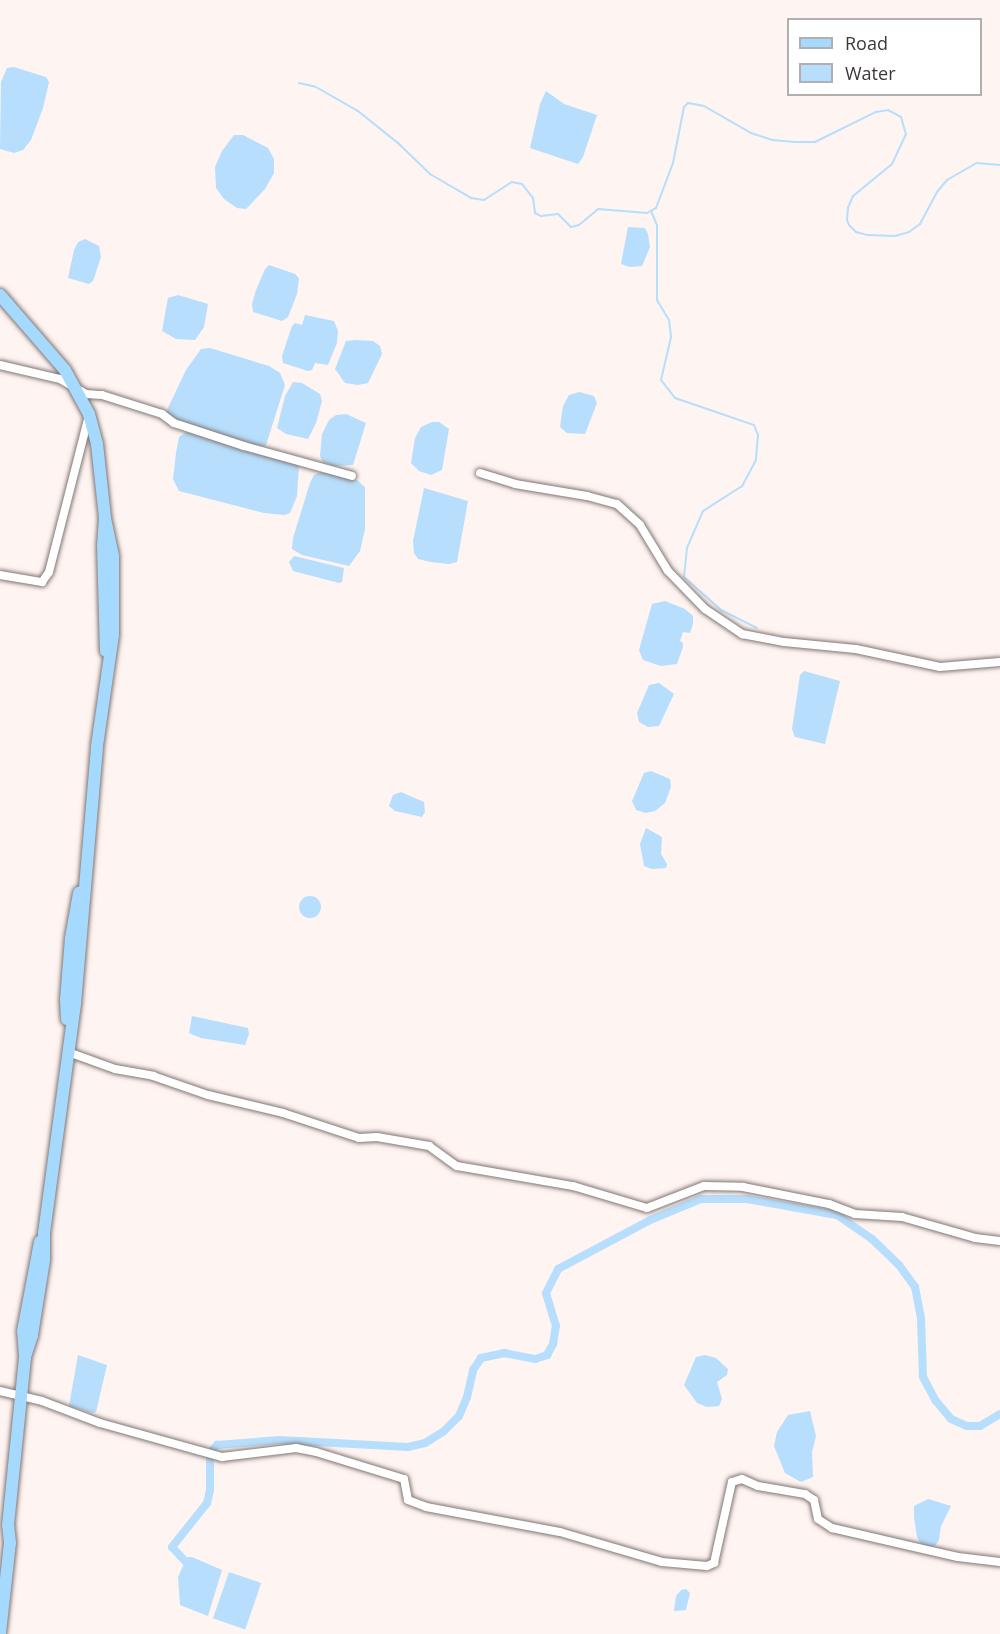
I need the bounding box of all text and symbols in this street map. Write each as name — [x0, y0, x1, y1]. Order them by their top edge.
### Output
legend — [787, 18, 982, 96]
text: Road — [845, 31, 888, 55]
text: Water — [845, 61, 896, 85]

